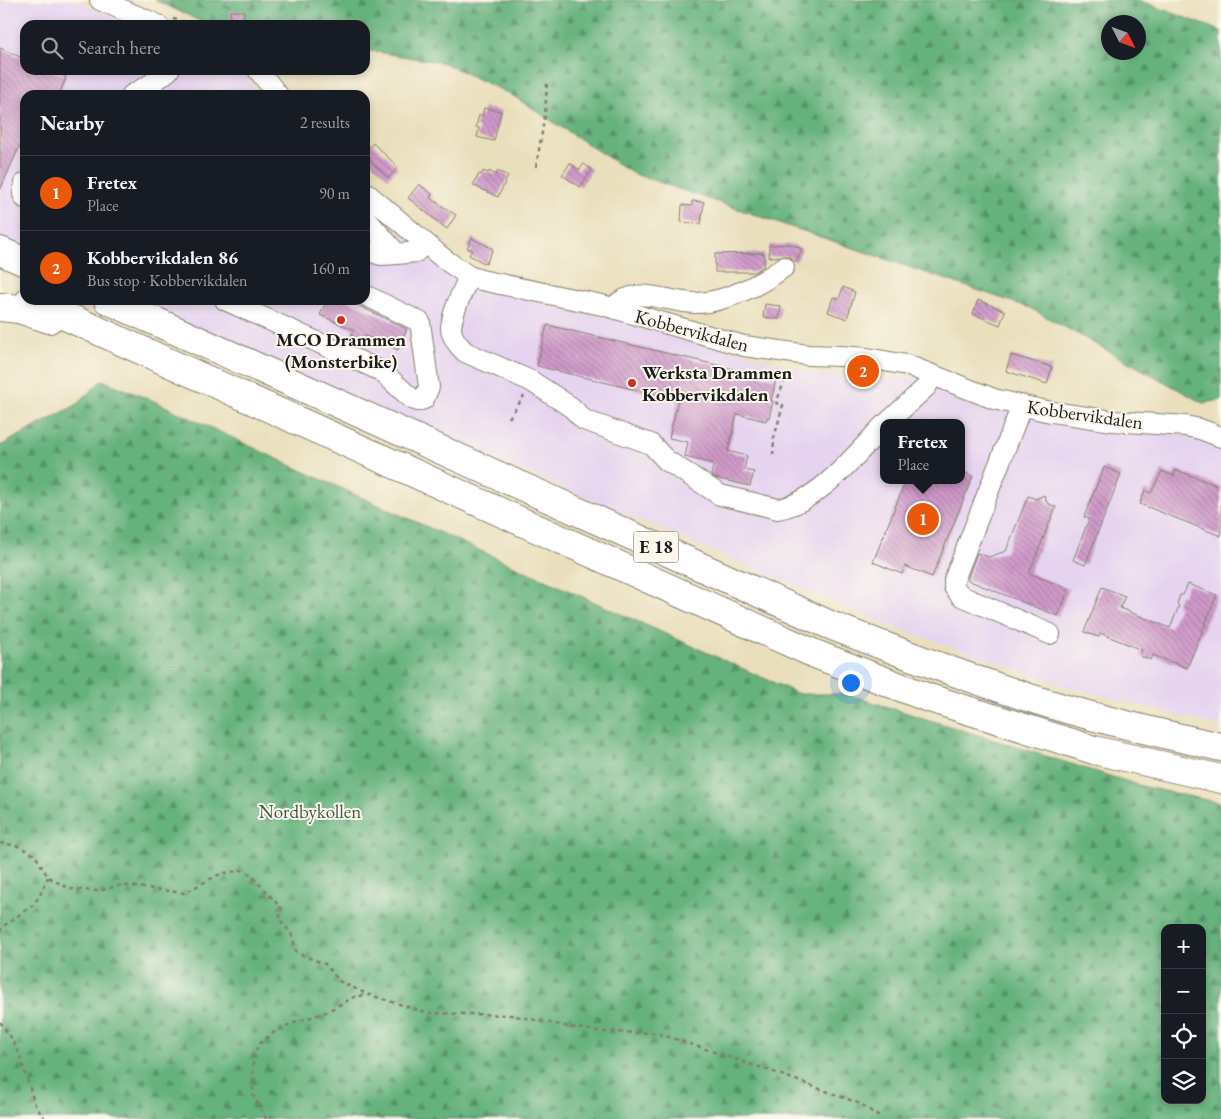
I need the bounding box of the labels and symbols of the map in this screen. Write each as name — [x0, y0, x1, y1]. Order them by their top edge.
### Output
north arrow — [1101, 15, 1146, 60]
street label: Kobbervikdalen — [632, 303, 751, 358]
marker: MCO Drammen (Monsterbike) — [335, 314, 347, 326]
place label: MCO Drammen (Monsterbike) — [276, 327, 406, 374]
pin: 2 — [847, 352, 879, 390]
place label: Werksta Drammen Kobbervikdalen — [642, 360, 792, 407]
marker: Werksta Drammen Kobbervikdalen — [626, 377, 638, 389]
street label: Kobbervikdalen — [1025, 394, 1144, 435]
pin: 1 — [907, 500, 939, 538]
road number: E 18 — [634, 532, 678, 562]
your location — [838, 670, 864, 696]
park label: Nordbykollen — [259, 799, 361, 824]

